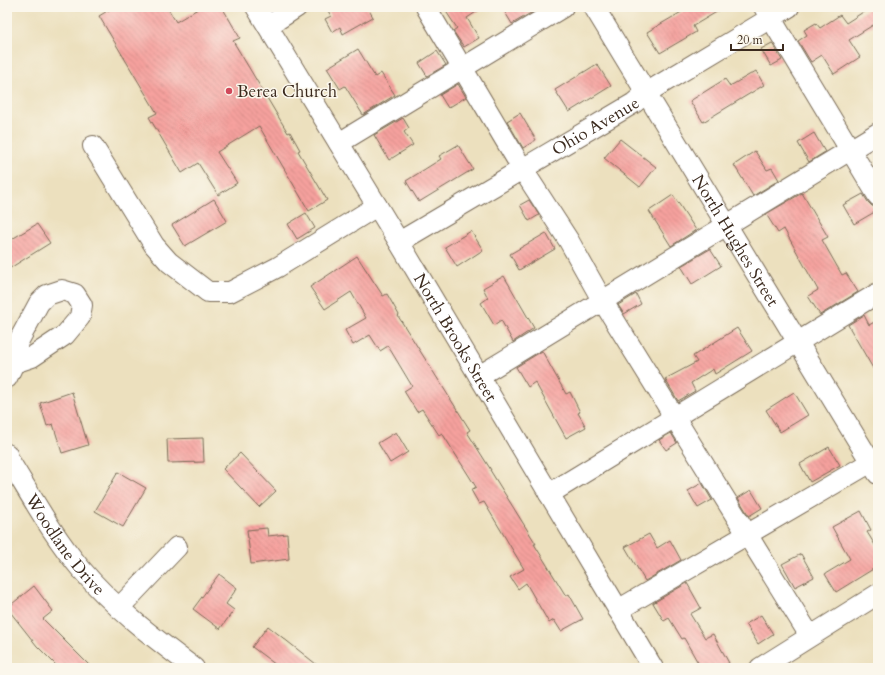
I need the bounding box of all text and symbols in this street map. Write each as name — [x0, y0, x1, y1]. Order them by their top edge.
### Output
scale bar — [731, 26, 783, 52]
text: 20 m — [737, 32, 764, 48]
place label: Berea Church — [237, 80, 338, 103]
marker: Berea Church — [224, 86, 234, 96]
street label: Ohio Avenue — [548, 92, 645, 161]
street label: North Hughes Street — [686, 170, 785, 311]
street label: North Brooks Street — [408, 269, 503, 407]
street label: Woodlane Drive — [20, 489, 110, 601]

